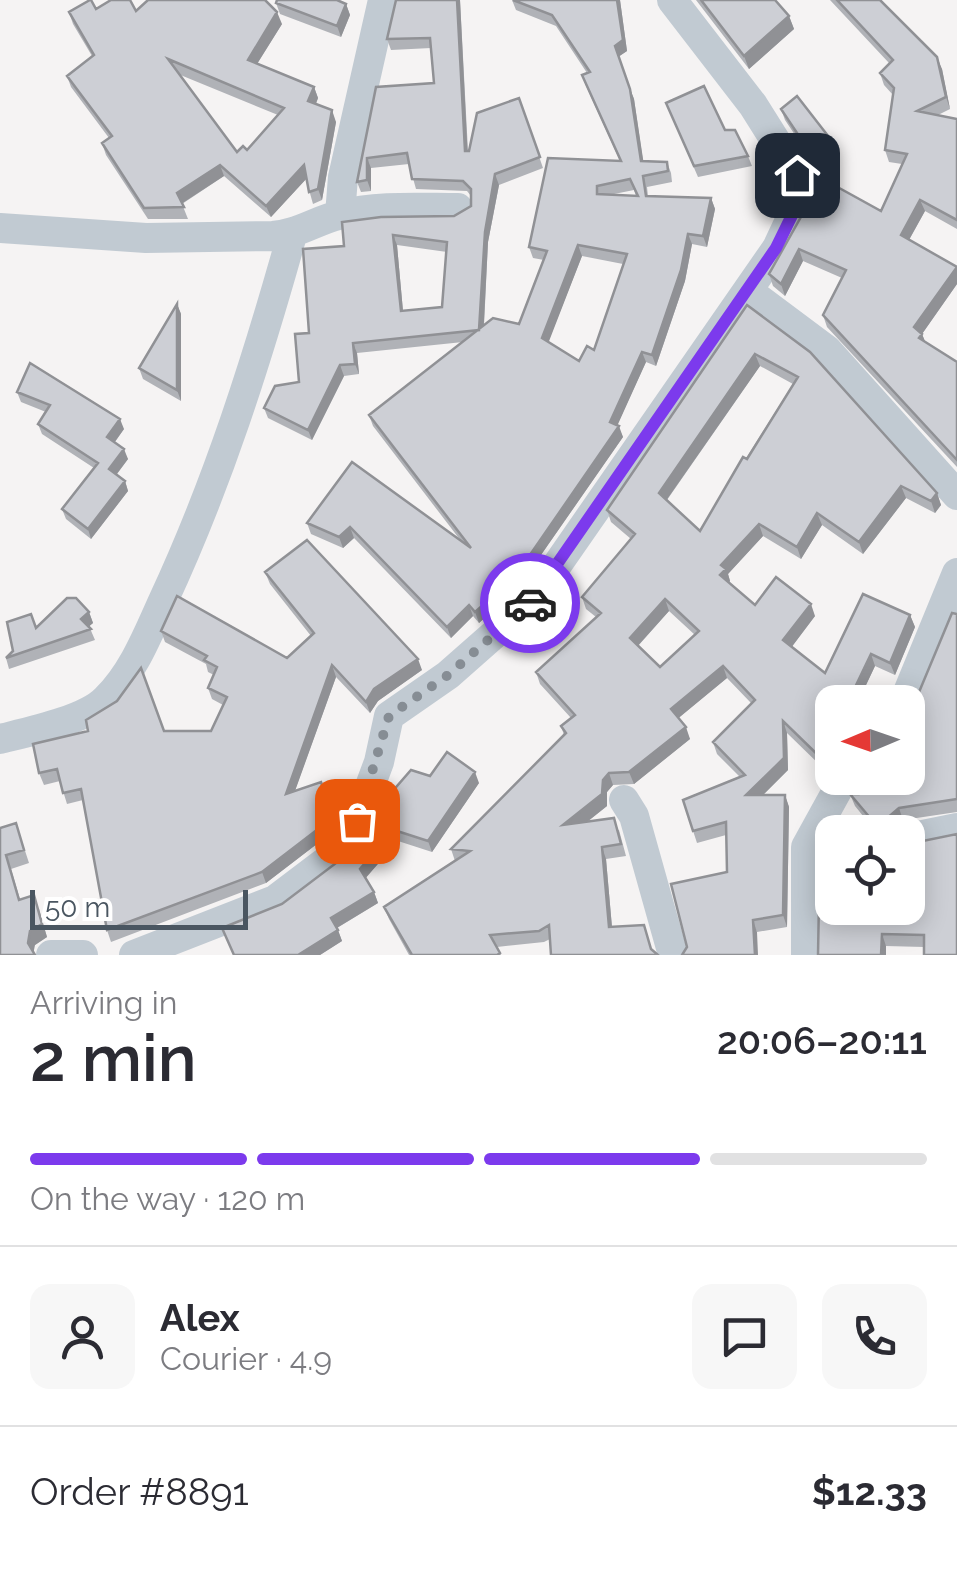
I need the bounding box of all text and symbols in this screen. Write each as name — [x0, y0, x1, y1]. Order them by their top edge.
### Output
pin — [755, 133, 840, 218]
icon: home — [770, 148, 825, 203]
courier — [480, 553, 580, 653]
icon: car — [503, 576, 558, 631]
north arrow — [815, 685, 925, 795]
map controls — [815, 685, 925, 925]
pin — [315, 779, 400, 864]
icon: bag — [330, 794, 385, 849]
button: locate — [815, 815, 925, 925]
scale bar — [30, 885, 248, 930]
text: 50 m — [45, 891, 110, 924]
text: Arriving in — [30, 984, 177, 1021]
text: 20:06–20:11 — [717, 1018, 927, 1063]
text: 2 min — [30, 1020, 197, 1096]
text: On the way · 120 m — [30, 1180, 305, 1217]
button: person — [30, 1284, 135, 1389]
button: chat — [692, 1284, 797, 1389]
button: phone — [822, 1284, 927, 1389]
text: Alex — [160, 1295, 240, 1340]
text: Courier · 4.9 — [160, 1340, 332, 1377]
text: Order #8891 — [30, 1469, 249, 1514]
text: $12.33 — [812, 1469, 927, 1514]

